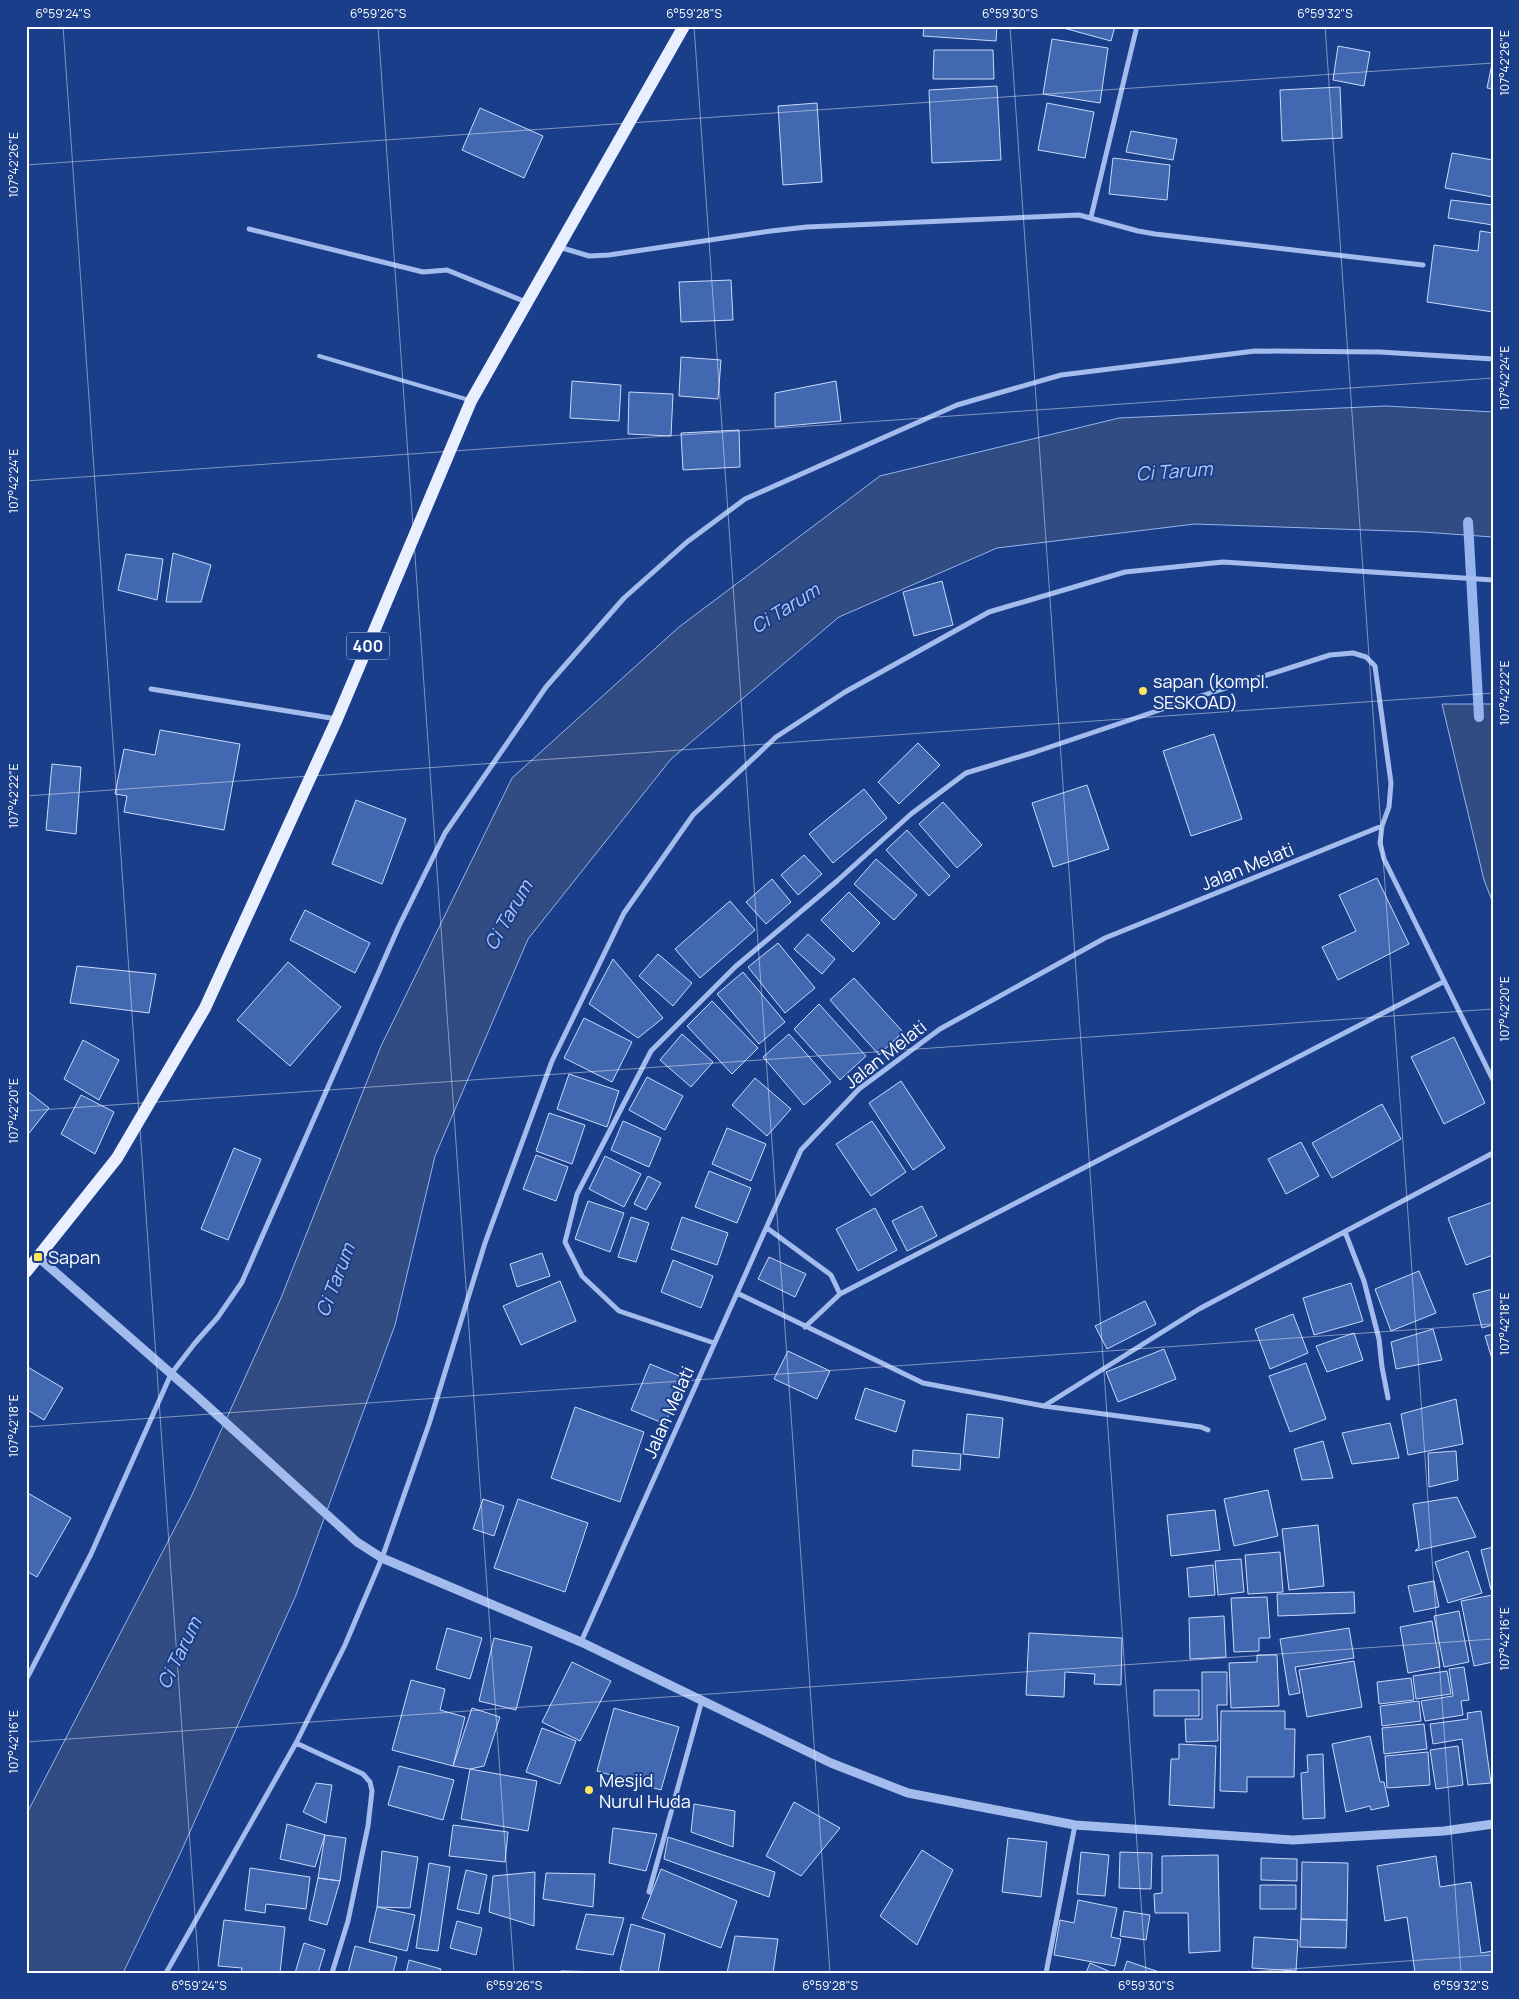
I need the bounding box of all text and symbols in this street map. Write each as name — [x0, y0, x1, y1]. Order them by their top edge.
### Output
text: 6°59'24"S — [35, 5, 91, 22]
text: 6°59'26"S — [350, 5, 406, 22]
text: 6°59'28"S — [666, 5, 722, 22]
text: 6°59'30"S — [982, 5, 1038, 22]
text: 6°59'32"S — [1297, 5, 1353, 22]
text: 107°42'26"E — [1496, 30, 1513, 96]
text: 107°42'26"E — [5, 132, 22, 198]
text: 107°42'24"E — [1496, 345, 1513, 410]
text: 107°42'24"E — [5, 448, 22, 513]
water label: Ci Tarum — [1135, 455, 1215, 487]
water label: Ci Tarum — [746, 576, 826, 639]
road number: 400 — [347, 632, 389, 659]
text: 107°42'22"E — [1496, 660, 1513, 726]
place label: sapan (kompl. SESKOAD) — [1153, 669, 1269, 714]
marker: sapan (kompl. SESKOAD) — [1137, 685, 1149, 697]
text: 107°42'22"E — [5, 763, 22, 829]
street label: Jalan Melati — [1197, 836, 1297, 896]
water label: Ci Tarum — [478, 874, 539, 955]
text: 107°42'20"E — [1496, 976, 1513, 1042]
street label: Jalan Melati — [839, 1014, 931, 1094]
text: 107°42'20"E — [5, 1078, 22, 1144]
water label: Ci Tarum — [309, 1238, 362, 1320]
place label: Sapan — [48, 1245, 100, 1269]
marker: Sapan — [32, 1251, 44, 1263]
text: 107°42'18"E — [1496, 1292, 1513, 1356]
street label: Jalan Melati — [637, 1362, 699, 1462]
text: 107°42'18"E — [5, 1394, 22, 1458]
text: 107°42'16"E — [1496, 1607, 1513, 1671]
water label: Ci Tarum — [151, 1611, 208, 1693]
text: 107°42'16"E — [5, 1710, 22, 1774]
place label: Mesjid Nurul Huda — [599, 1768, 691, 1813]
marker: Mesjid Nurul Huda — [583, 1784, 595, 1796]
text: 6°59'24"S — [171, 1977, 227, 1994]
text: 6°59'26"S — [486, 1977, 542, 1994]
text: 6°59'28"S — [802, 1977, 858, 1994]
text: 6°59'30"S — [1118, 1977, 1174, 1994]
text: 6°59'32"S — [1433, 1977, 1489, 1994]

